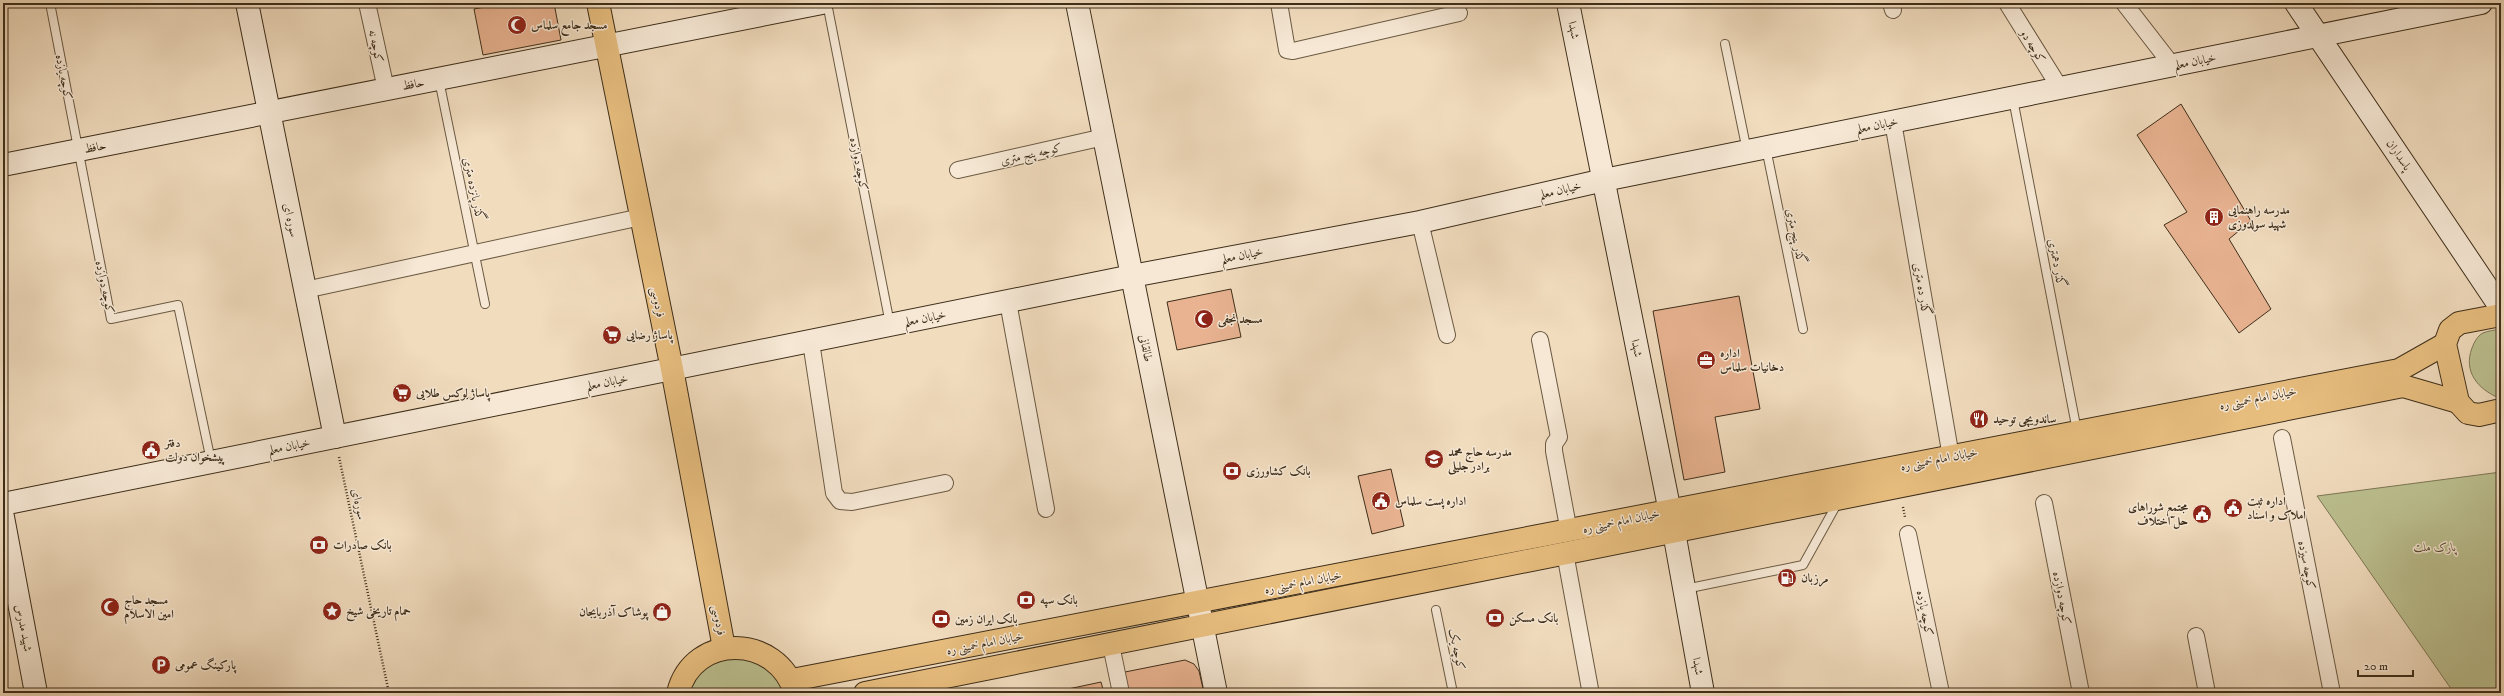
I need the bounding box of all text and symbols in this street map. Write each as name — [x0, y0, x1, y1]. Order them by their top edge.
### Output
mosque icon: مسجد جامع سلماس — [506, 14, 528, 36]
place label: مسجد جامع سلماس — [531, 18, 608, 37]
street label: شهدا — [1564, 20, 1583, 40]
street label: کوچه دو — [2015, 25, 2049, 66]
street label: کوچه نه — [364, 28, 386, 64]
street label: خیابان معلم — [2173, 50, 2218, 77]
street label: کوچه یازده — [51, 53, 75, 101]
street label: حافظ — [401, 75, 426, 94]
street label: خیابان معلم — [1855, 114, 1900, 141]
street label: کوچه دوازده — [845, 136, 871, 192]
street label: پاسداران — [2382, 137, 2415, 175]
street label: حافظ — [83, 138, 108, 157]
street label: کوچه پنج متری — [999, 140, 1064, 172]
street label: گذر پانزده متری — [458, 155, 490, 223]
street label: خیابان معلم — [1538, 178, 1584, 207]
street label: سوره ای — [280, 202, 301, 239]
place label: مدرسه راهنمایی شهید سولدوزی — [2227, 203, 2290, 232]
building icon: مدرسه راهنمایی شهید سولدوزی — [2203, 206, 2225, 228]
street label: گذر پنج متری — [1779, 207, 1811, 266]
street label: گذر دهمتری — [2044, 237, 2071, 289]
street label: خیابان معلم — [1220, 244, 1265, 271]
street label: کوچه دوازده — [91, 259, 117, 315]
street label: گذر ده متری — [1910, 261, 1935, 317]
street label: فردوسی — [646, 286, 668, 319]
street label: خیابان معلم — [903, 307, 948, 334]
mosque icon: مسجد نجفی — [1193, 308, 1215, 330]
place label: مسجد نجفی — [1217, 312, 1263, 328]
supermarket icon: پاساژ رضایی — [601, 324, 623, 346]
place label: پاساژ رضایی — [625, 328, 673, 344]
street label: طالقانی — [1135, 333, 1156, 363]
street label: شهدا — [1627, 338, 1646, 358]
place label: اداره دخانیات سلماس — [1720, 346, 1784, 375]
office icon: اداره دخانیات سلماس — [1695, 349, 1717, 371]
street label: خیابان معلم — [585, 371, 630, 398]
supermarket icon: پاساژ لوکس طلایی — [391, 382, 413, 404]
street label: خیابان امام خمینی ره — [2218, 384, 2299, 416]
place label: پاساژ لوکس طلایی — [415, 386, 490, 402]
restaurant icon: ساندویچی توحید — [1968, 408, 1990, 430]
place label: ساندویچی توحید — [1993, 412, 2057, 428]
street label: خیابان معلم — [267, 435, 312, 462]
place label: دفتر پیشخوان دولت — [163, 436, 225, 465]
public building icon: دفتر پیشخوان دولت — [140, 439, 162, 461]
place label: مدرسه حاج محمد برادر جلیلی — [1447, 445, 1512, 476]
street label: خیابان امام خمینی ره — [1899, 445, 1980, 477]
school or university icon: مدرسه حاج محمد برادر جلیلی — [1423, 448, 1445, 470]
bank icon: بانک کشاورزی — [1221, 460, 1243, 482]
place label: بانک کشاورزی — [1246, 464, 1310, 479]
street label: سوره‌ای — [348, 487, 369, 521]
public building icon: اداره پست سلماس — [1370, 490, 1392, 512]
place label: اداره پست سلماس — [1395, 494, 1467, 509]
place label: اداره ثبت املاک و اسناد — [2247, 494, 2306, 523]
public building icon: اداره ثبت املاک و اسناد — [2222, 497, 2244, 519]
place label: مجتمع شوراهای حل اختلاف — [2128, 500, 2189, 529]
public building icon: مجتمع شوراهای حل اختلاف — [2191, 503, 2213, 525]
street label: خیابان امام خمینی ره — [1581, 506, 1662, 540]
bank icon: بانک صادرات — [308, 534, 330, 556]
place label: بانک صادرات — [333, 538, 392, 553]
street label: کوچه سیزده — [2293, 539, 2319, 591]
park label: پارک ملت — [2414, 540, 2458, 556]
fuel station icon: مرزبان — [1776, 567, 1798, 589]
street label: خیابان امام خمینی ره — [1263, 568, 1344, 600]
street label: کوچه دوازده — [2048, 570, 2074, 626]
place label: مرزبان — [1801, 571, 1829, 587]
bank icon: بانک سپه — [1015, 589, 1037, 611]
street label: کوچه یازده — [1912, 589, 1936, 637]
place label: مسجد حاج امین الاسلام — [124, 593, 174, 625]
place label: بانک سپه — [1040, 593, 1078, 608]
mosque icon: مسجد حاج امین الاسلام — [99, 596, 121, 618]
place icon: حمام تاریخی شیخ — [321, 600, 343, 622]
shop icon: پوشاک آذربایجان — [651, 601, 673, 623]
street label: شهید مدرس — [12, 603, 35, 653]
place label: حمام تاریخی شیخ — [346, 604, 411, 622]
place label: پوشاک آذربایجان — [579, 604, 649, 621]
street label: فردوسی — [707, 604, 729, 637]
bank icon: بانک مسکن — [1484, 607, 1506, 629]
bank icon: بانک ایران زمین — [930, 608, 952, 630]
place label: بانک مسکن — [1509, 611, 1558, 626]
place label: بانک ایران زمین — [955, 612, 1017, 627]
street label: کوچه یک — [1444, 627, 1468, 672]
street label: خیابان امام خمینی ره — [945, 629, 1026, 661]
scale bar — [2358, 652, 2413, 678]
parking icon: پارکینگ عمومی — [150, 654, 172, 676]
street label: شهدا — [1689, 656, 1706, 676]
place label: پارکینگ عمومی — [174, 657, 237, 674]
text: 20 m — [2364, 659, 2388, 674]

